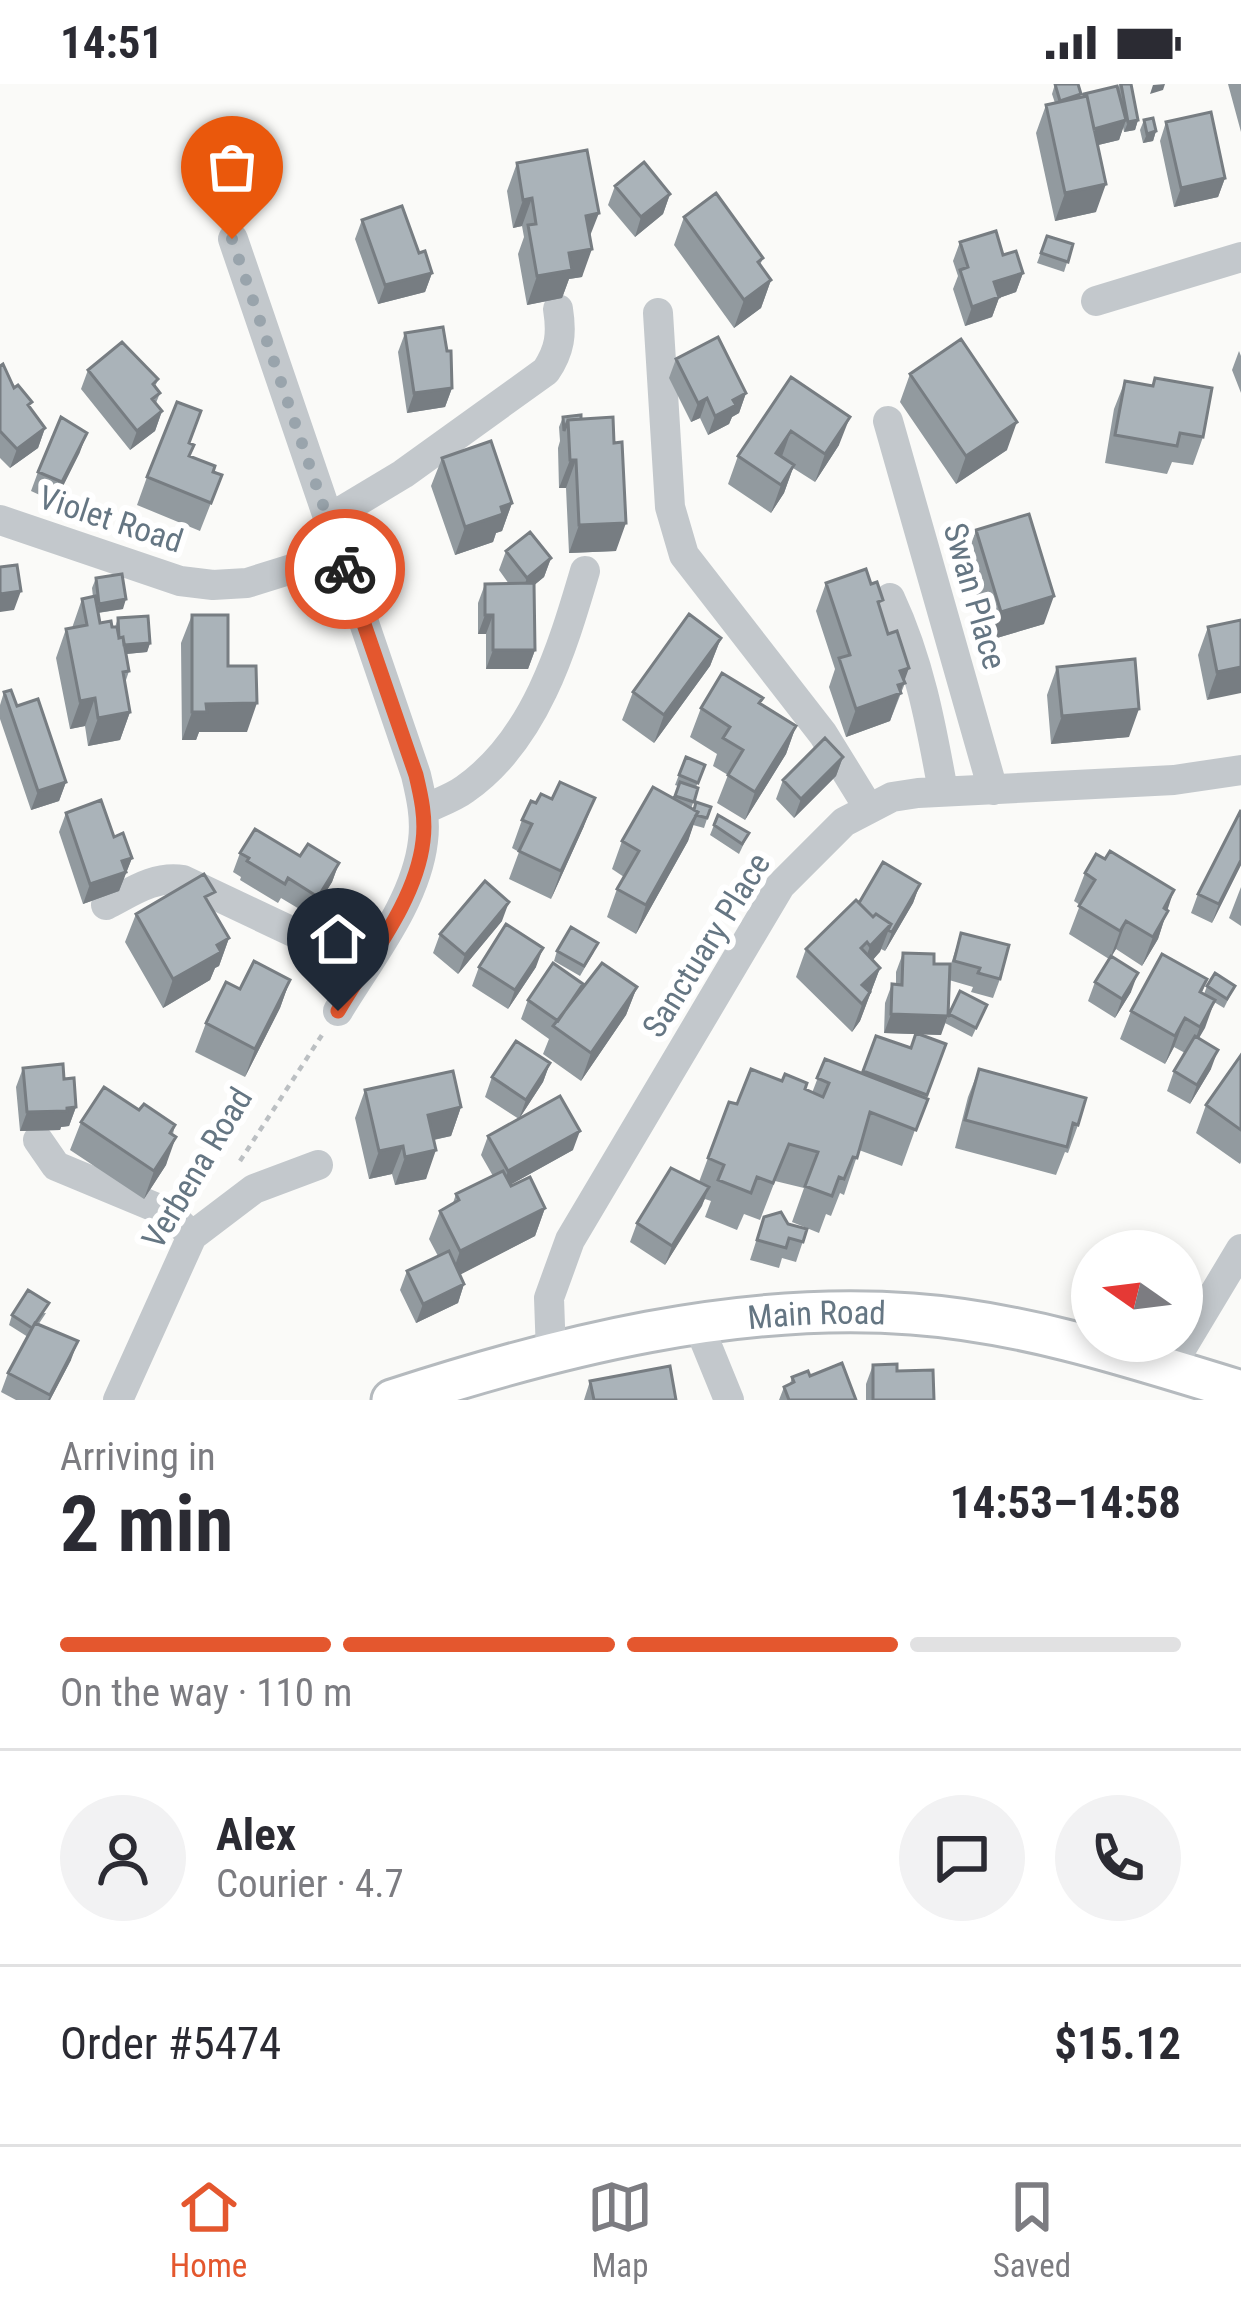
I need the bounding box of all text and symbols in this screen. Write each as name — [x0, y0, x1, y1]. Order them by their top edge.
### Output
text: 14:51 — [60, 16, 163, 69]
pin — [181, 116, 283, 239]
icon: bag — [199, 134, 265, 200]
street label: Violet Road — [34, 477, 188, 561]
courier — [285, 509, 405, 629]
street label: Swan Place — [936, 518, 1014, 674]
icon: bike — [312, 536, 378, 602]
street label: Sanctuary Place — [634, 846, 778, 1044]
pin — [287, 888, 389, 1011]
icon: home — [305, 906, 371, 972]
street label: Verbena Road — [134, 1081, 260, 1255]
north arrow — [1071, 1230, 1203, 1362]
map controls — [1071, 1230, 1203, 1362]
street label: Main Road — [746, 1292, 886, 1337]
text: Arriving in — [60, 1434, 216, 1480]
text: 14:53–14:58 — [950, 1476, 1181, 1529]
text: 2 min — [60, 1479, 233, 1570]
text: On the way · 110 m — [60, 1670, 352, 1716]
button: person — [60, 1795, 186, 1921]
button: chat — [899, 1795, 1025, 1921]
button: phone — [1055, 1795, 1181, 1921]
text: Alex — [216, 1808, 296, 1861]
text: Courier · 4.7 — [216, 1861, 404, 1907]
text: Order #5474 — [60, 2017, 281, 2070]
text: $15.12 — [1054, 2017, 1181, 2070]
tab: Home — [170, 2174, 247, 2285]
tab: Map — [587, 2174, 653, 2285]
tab: Saved — [993, 2174, 1071, 2285]

